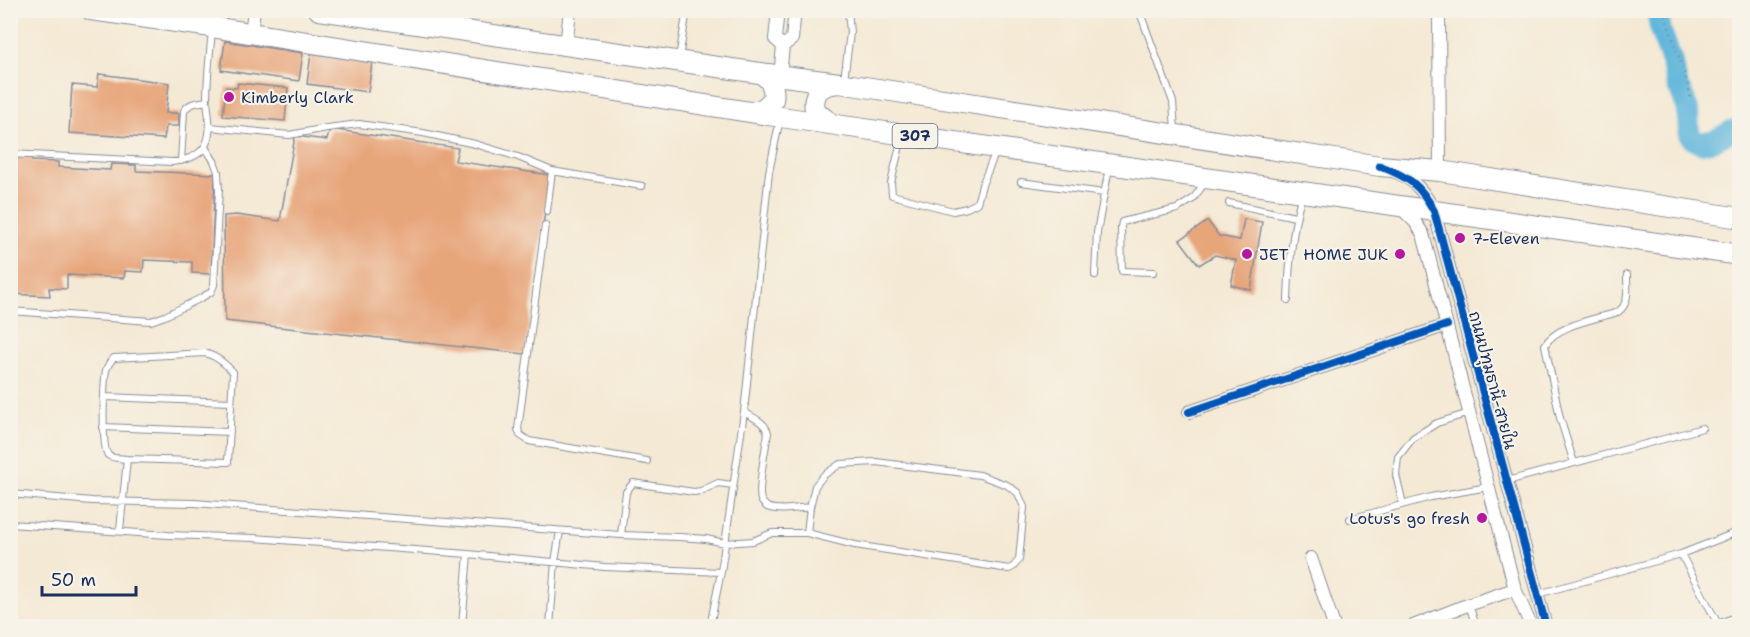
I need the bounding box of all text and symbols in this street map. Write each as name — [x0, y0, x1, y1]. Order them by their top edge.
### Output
place label: Kimberly Clark — [241, 87, 354, 108]
marker: Kimberly Clark — [222, 90, 236, 104]
road number: 307 — [892, 124, 938, 148]
place label: 7-Eleven — [1472, 228, 1540, 249]
marker: 7-Eleven — [1453, 231, 1467, 245]
place label: JET — [1259, 244, 1289, 265]
place label: HOME JUK — [1303, 244, 1389, 265]
marker: JET — [1240, 247, 1254, 261]
marker: HOME JUK — [1393, 247, 1407, 261]
street label: ถนนปทุมธานี-สายใน — [1462, 309, 1522, 452]
place label: Lotus's go fresh — [1349, 508, 1470, 529]
marker: Lotus's go fresh — [1475, 511, 1489, 525]
scale bar — [42, 559, 136, 597]
text: 50 m — [51, 568, 96, 592]

